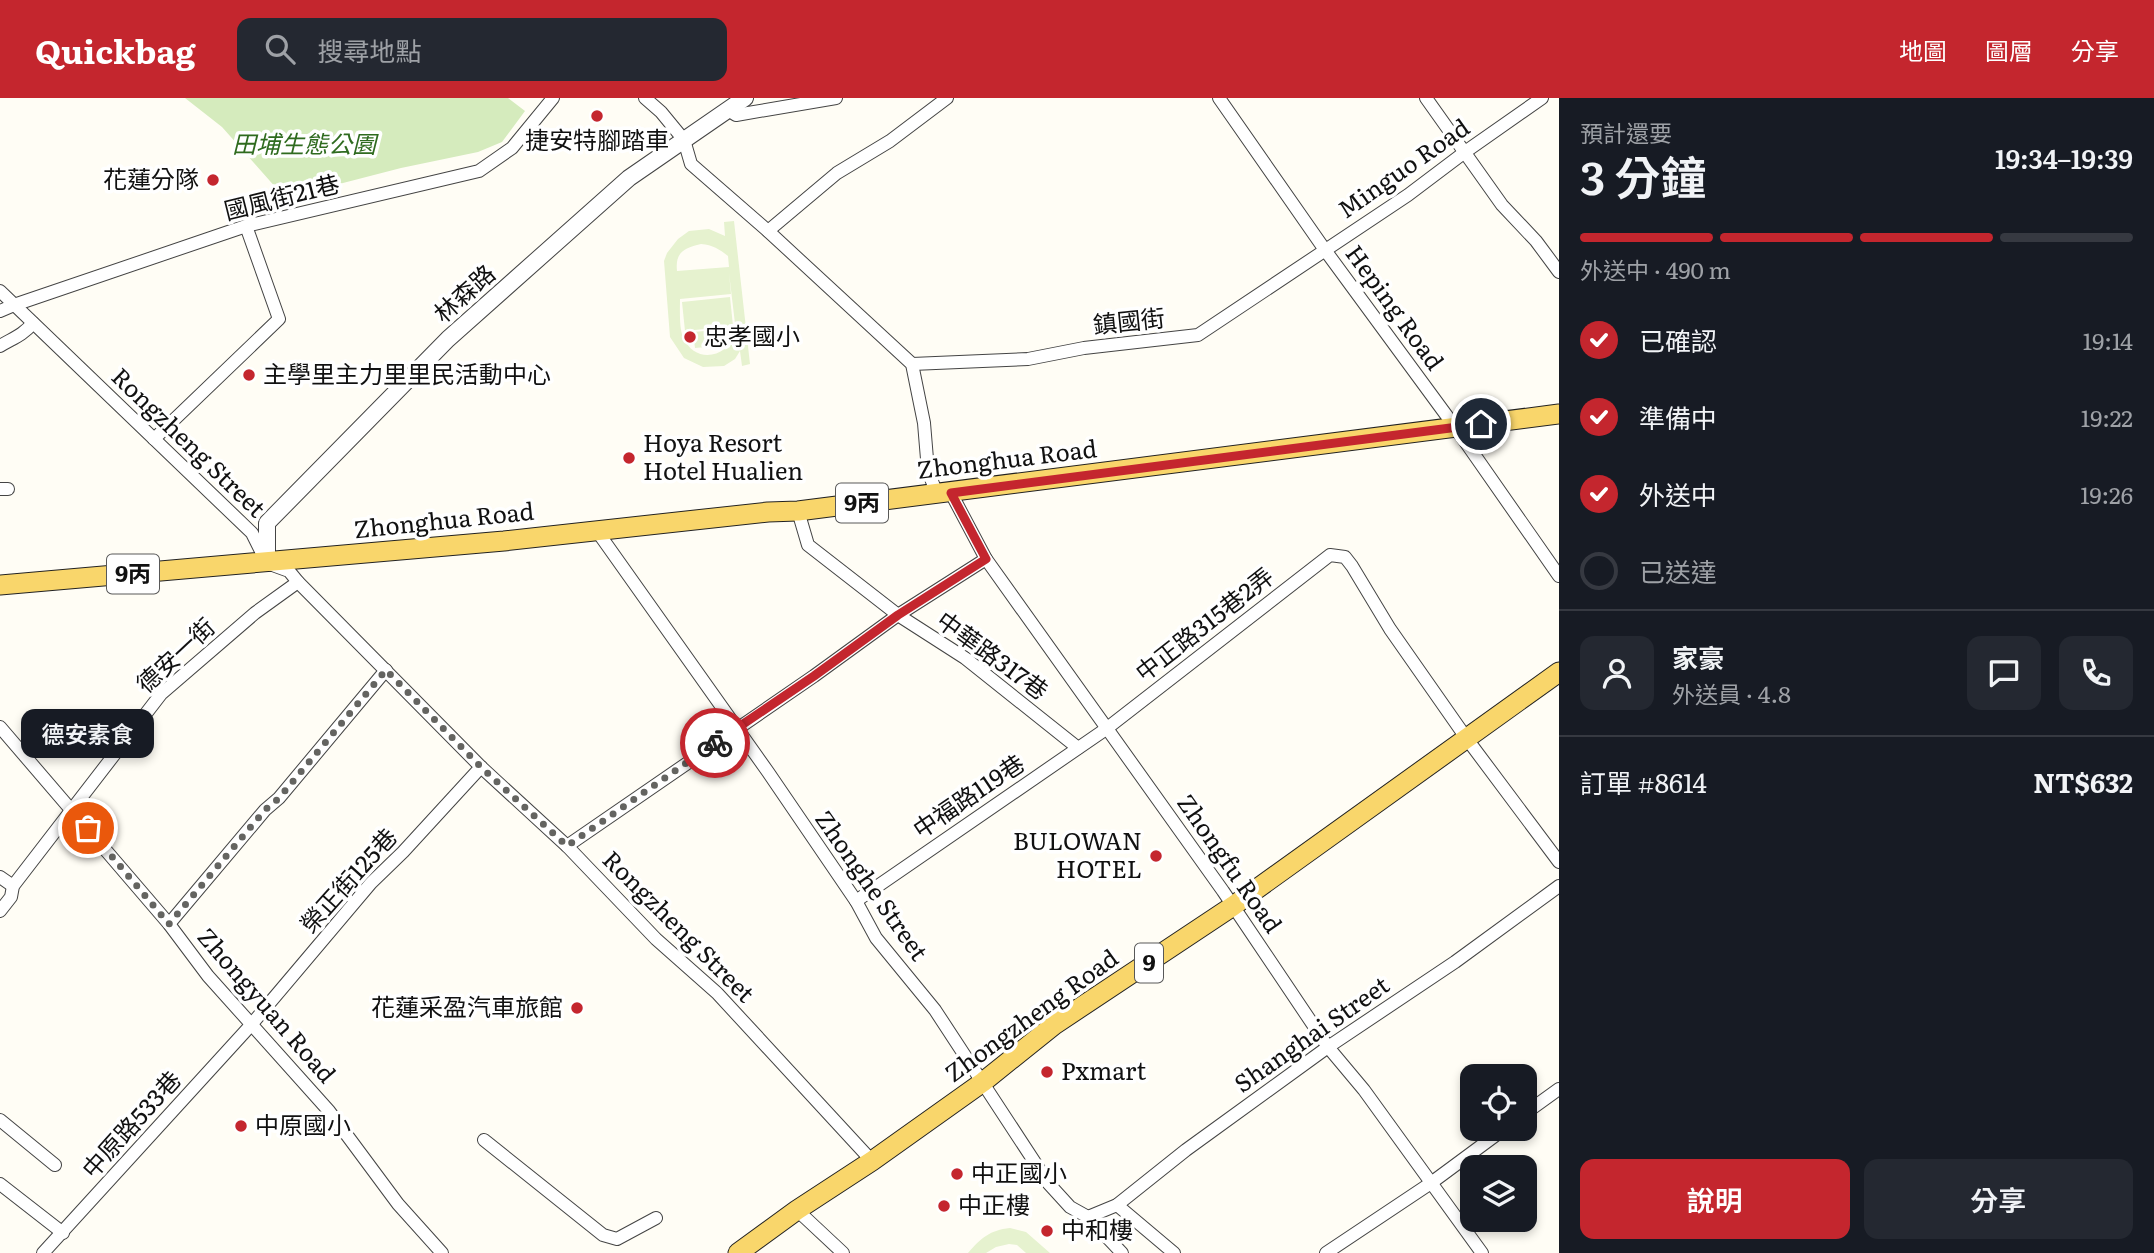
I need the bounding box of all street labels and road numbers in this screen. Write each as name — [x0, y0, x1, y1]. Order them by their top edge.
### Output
street label: Minguo Road — [1330, 108, 1476, 225]
street label: 國風街21巷 — [220, 164, 343, 227]
street label: Heping Road — [1339, 237, 1454, 377]
street label: 林森路 — [425, 255, 502, 329]
street label: 鎮國街 — [1091, 298, 1166, 341]
street label: Rongzheng Street — [105, 358, 275, 524]
street label: Zhonghua Road — [915, 429, 1099, 486]
road number: 9丙 — [836, 484, 888, 522]
street label: Zhonghua Road — [352, 492, 536, 545]
road number: 9丙 — [107, 554, 159, 594]
street label: 中正路315巷2弄 — [1127, 558, 1280, 688]
street label: 中華路317巷 — [931, 602, 1056, 706]
street label: 德安一街 — [127, 609, 221, 700]
street label: 中福路119巷 — [905, 745, 1030, 845]
street label: Zhongfu Road — [1170, 786, 1292, 939]
street label: Zhonghe Street — [808, 802, 938, 967]
street label: 榮正街125巷 — [291, 819, 404, 939]
street label: Rongzheng Street — [596, 841, 764, 1009]
street label: Zhongyuan Road — [191, 919, 345, 1090]
street label: Zhongzheng Road — [937, 939, 1125, 1089]
road number: 9 — [1135, 944, 1163, 982]
street label: Shanghai Street — [1226, 966, 1395, 1100]
street label: 中原路533巷 — [72, 1062, 188, 1185]

